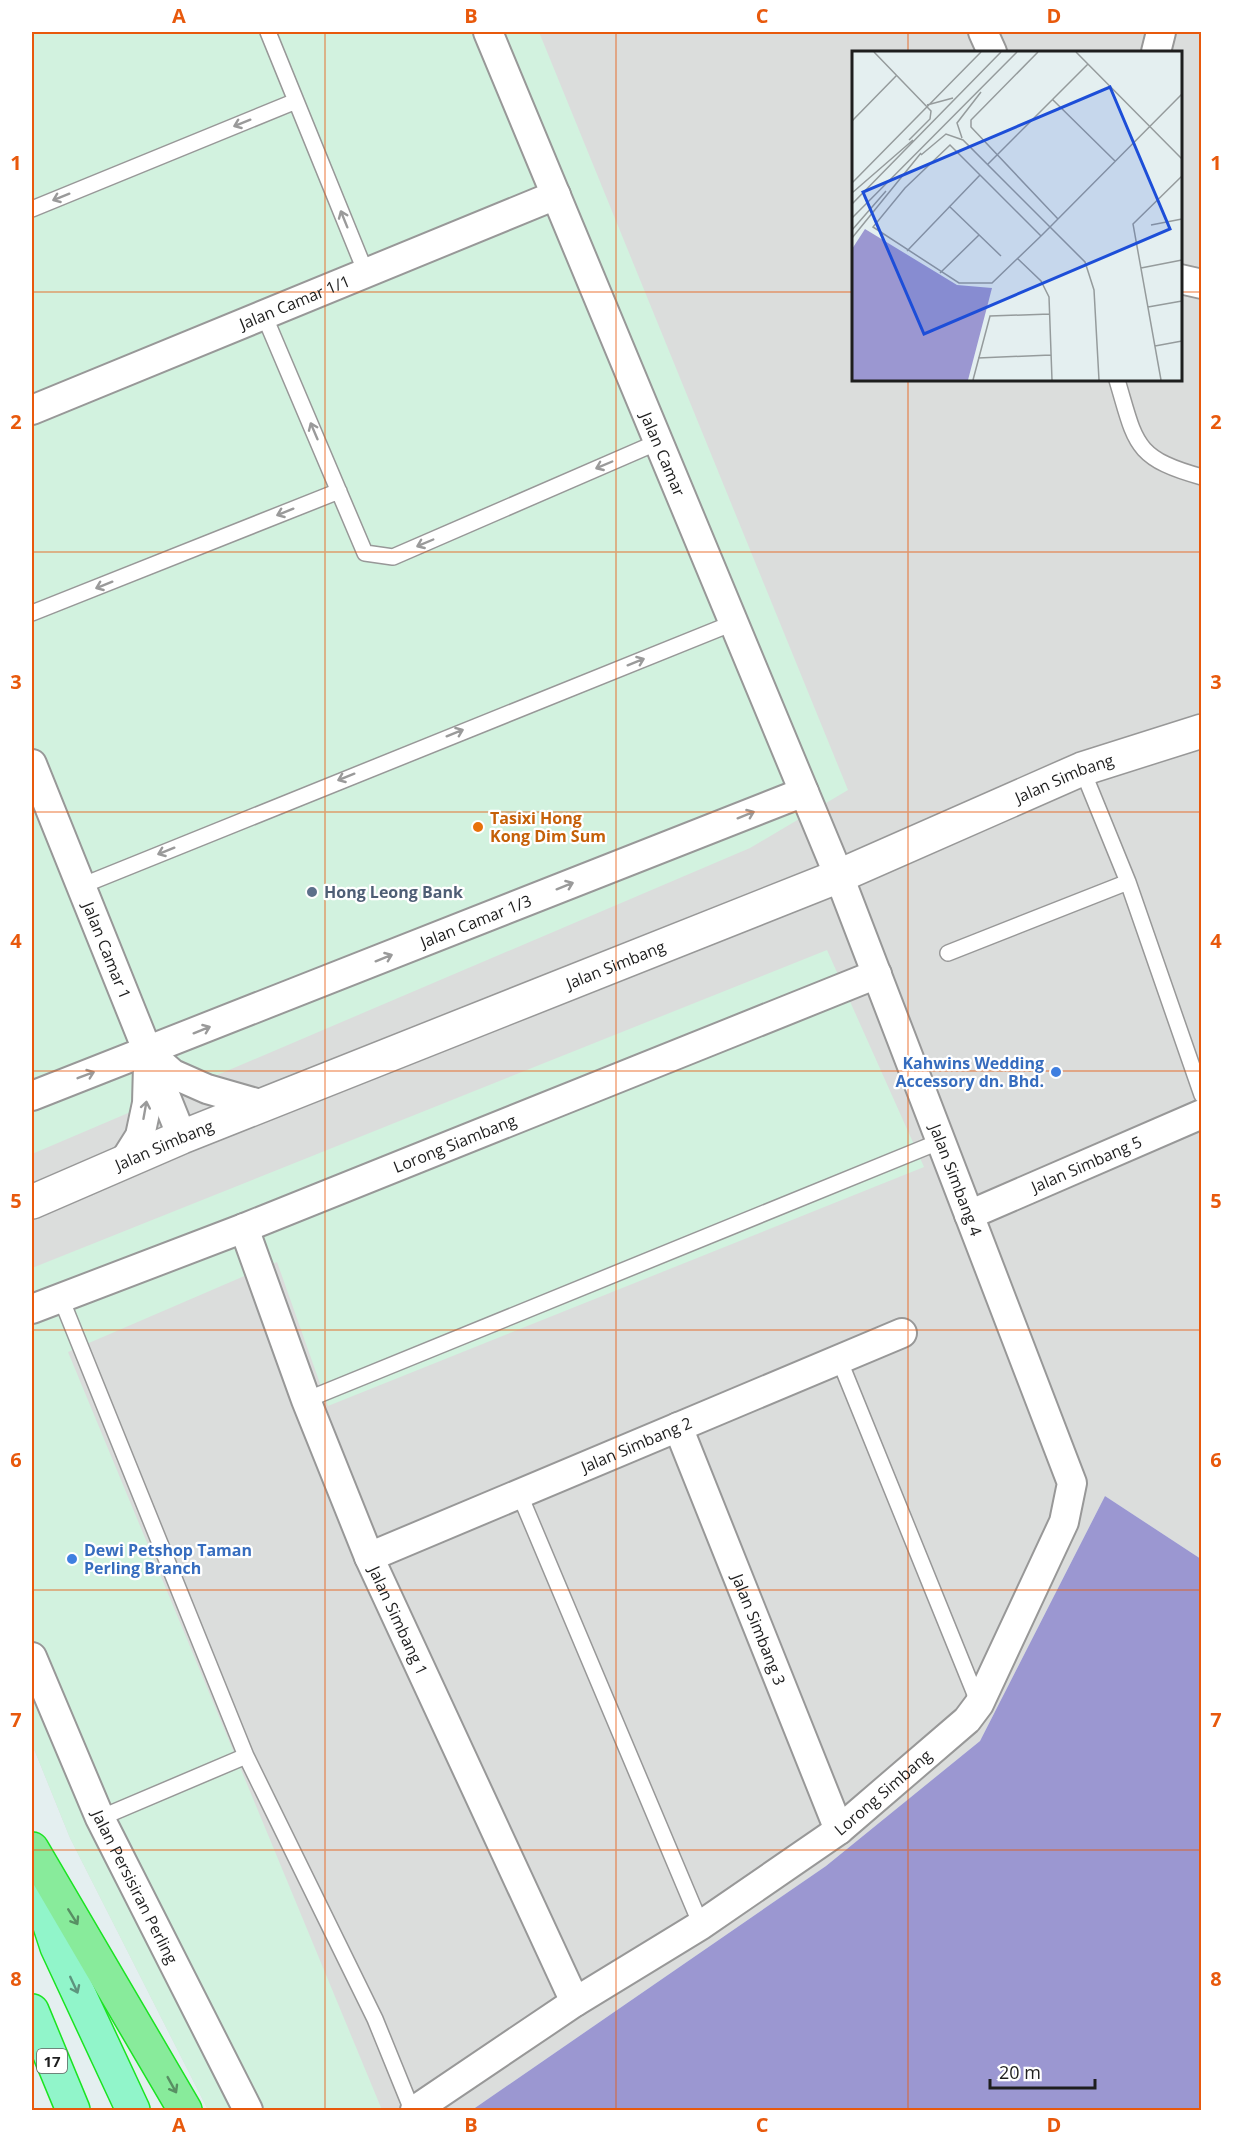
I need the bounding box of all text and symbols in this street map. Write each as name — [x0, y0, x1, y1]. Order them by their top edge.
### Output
text: A — [172, 2, 186, 29]
text: B — [464, 2, 478, 29]
text: C — [756, 2, 769, 29]
text: D — [1047, 2, 1061, 29]
inset map — [852, 51, 1182, 381]
one-way arrow — [233, 118, 252, 129]
text: 1 — [10, 149, 22, 176]
text: 1 — [1210, 149, 1222, 176]
one-way arrow — [53, 192, 71, 203]
one-way arrow — [338, 210, 349, 229]
street label: Jalan Camar 1/1 — [234, 270, 353, 335]
street label: Jalan Camar — [635, 407, 691, 500]
text: 2 — [10, 408, 22, 435]
text: 2 — [1210, 408, 1222, 435]
one-way arrow — [308, 423, 319, 441]
one-way arrow — [595, 460, 614, 471]
one-way arrow — [276, 507, 294, 518]
one-way arrow — [417, 538, 435, 549]
one-way arrow — [95, 580, 113, 591]
one-way arrow — [627, 655, 645, 666]
text: 3 — [10, 668, 22, 695]
text: 3 — [1210, 668, 1222, 695]
one-way arrow — [445, 727, 464, 738]
street label: Jalan Simbang — [1009, 749, 1117, 809]
one-way arrow — [338, 772, 356, 783]
place label: Tasixi Hong Kong Dim Sum — [490, 807, 606, 847]
one-way arrow — [737, 809, 755, 820]
marker: Tasixi Hong Kong Dim Sum — [471, 820, 485, 834]
one-way arrow — [157, 846, 176, 857]
one-way arrow — [555, 880, 574, 891]
place label: Hong Leong Bank — [324, 881, 463, 903]
marker: Hong Leong Bank — [305, 885, 319, 899]
street label: Jalan Camar 1/3 — [415, 889, 535, 954]
street label: Jalan Camar 1 — [77, 897, 136, 1002]
text: 4 — [10, 927, 22, 954]
text: 4 — [1210, 927, 1222, 954]
street label: Jalan Simbang — [561, 935, 669, 995]
one-way arrow — [374, 952, 392, 963]
one-way arrow — [193, 1024, 211, 1035]
place label: Kahwins Wedding Accessory dn. Bhd. — [895, 1052, 1044, 1092]
marker: Kahwins Wedding Accessory dn. Bhd. — [1049, 1065, 1063, 1079]
one-way arrow — [76, 1069, 95, 1080]
one-way arrow — [140, 1101, 151, 1121]
street label: Lorong Siambang — [390, 1109, 520, 1178]
street label: Jalan Simbang — [110, 1114, 217, 1176]
street label: Jalan Simbang 4 — [924, 1119, 987, 1239]
street label: Jalan Simbang 5 — [1026, 1130, 1145, 1198]
text: 5 — [10, 1187, 22, 1214]
text: 5 — [1210, 1187, 1222, 1214]
street label: Jalan Simbang 2 — [576, 1412, 695, 1478]
text: 6 — [10, 1446, 22, 1473]
text: 6 — [1210, 1446, 1222, 1473]
place label: Dewi Petshop Taman Perling Branch — [84, 1539, 252, 1579]
marker: Dewi Petshop Taman Perling Branch — [65, 1552, 79, 1566]
street label: Jalan Simbang 1 — [363, 1560, 433, 1679]
street label: Jalan Simbang 3 — [726, 1569, 791, 1688]
text: 7 — [10, 1706, 22, 1733]
text: 7 — [1210, 1706, 1222, 1733]
street label: Lorong Simbang — [830, 1744, 936, 1840]
street label: Jalan Persisiran Perling — [86, 1805, 183, 1968]
one-way arrow — [68, 1908, 80, 1925]
text: 8 — [10, 1965, 22, 1992]
text: 8 — [1210, 1965, 1222, 1992]
one-way arrow — [69, 1975, 81, 1993]
road number: 17 — [37, 2049, 67, 2073]
scale bar — [990, 2052, 1095, 2090]
text: 20 m — [999, 2060, 1041, 2084]
one-way arrow — [166, 2077, 178, 2094]
text: A — [172, 2111, 186, 2138]
text: B — [464, 2111, 478, 2138]
text: C — [756, 2111, 769, 2138]
text: D — [1047, 2111, 1061, 2138]

